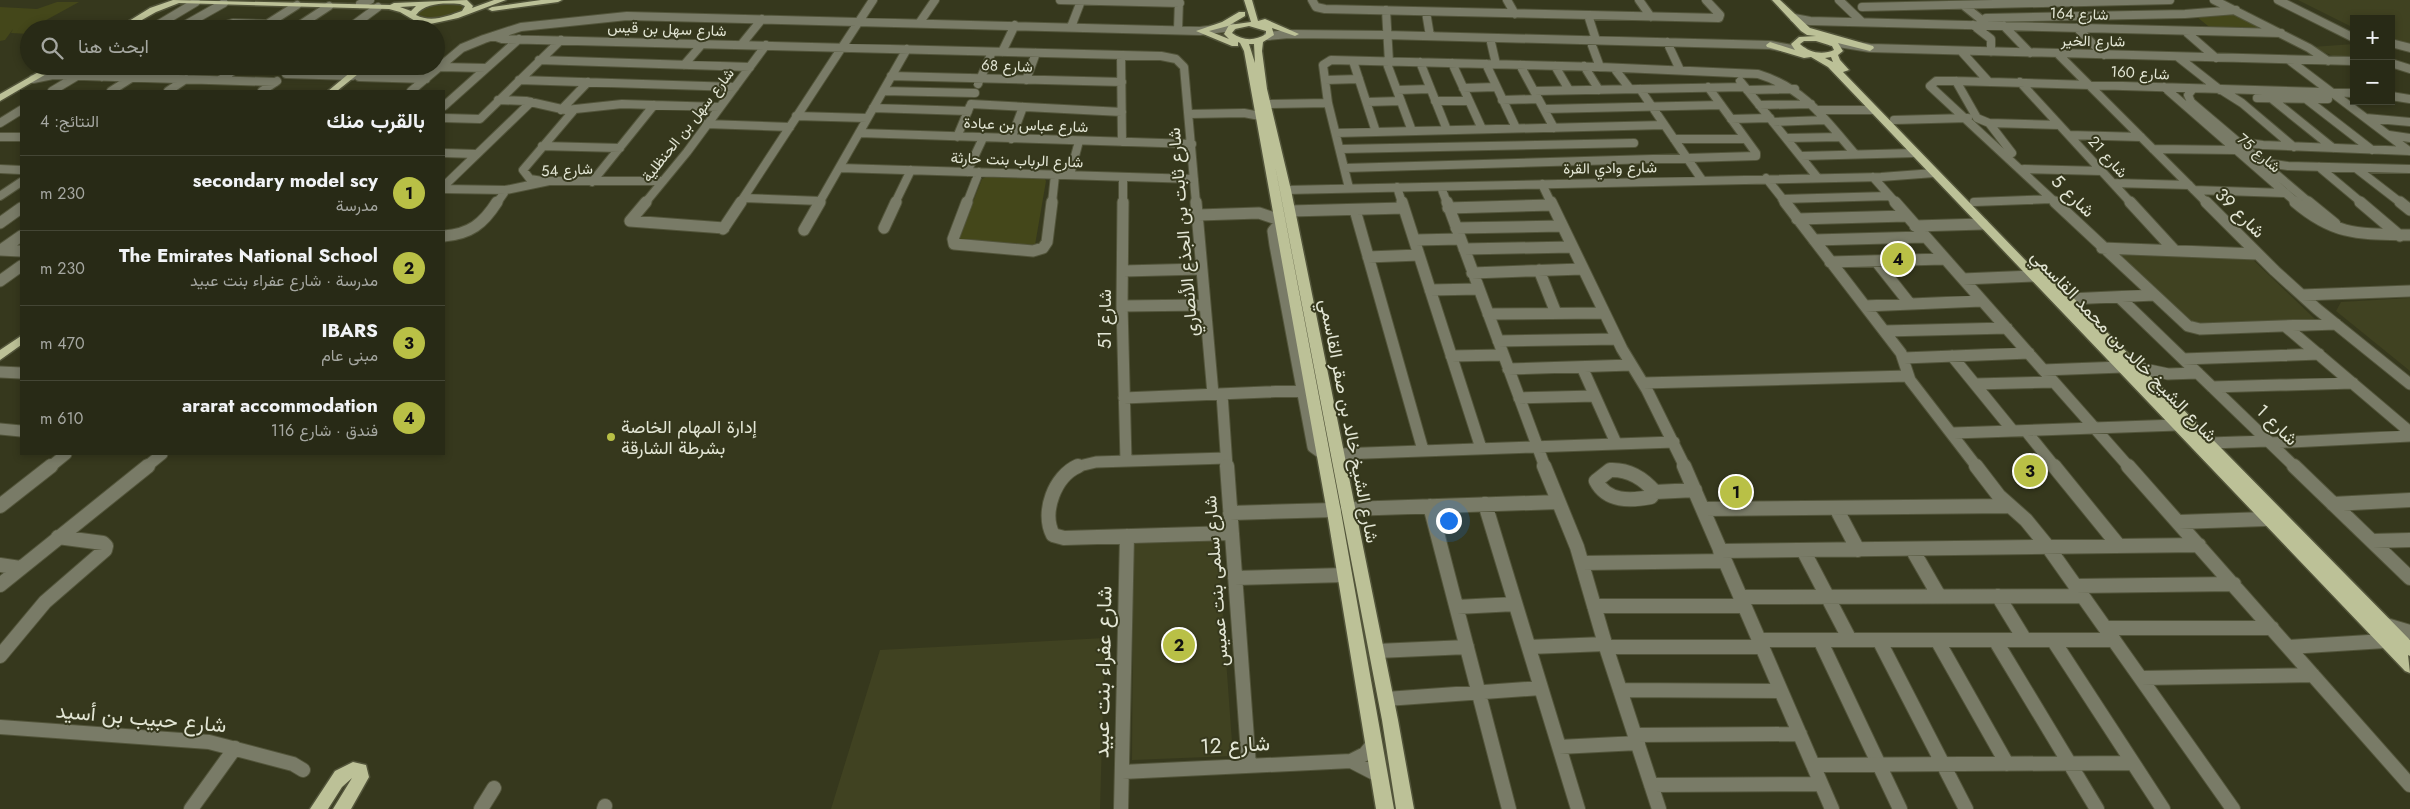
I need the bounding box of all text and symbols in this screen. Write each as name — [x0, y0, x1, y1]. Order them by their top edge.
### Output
street label: شارع 164 — [2049, 2, 2109, 26]
map controls — [2350, 15, 2395, 105]
button: + — [2350, 15, 2395, 60]
street label: شارع سهل بن قيس — [607, 16, 727, 42]
search box — [20, 20, 445, 75]
street label: شارع الخير — [2060, 29, 2126, 53]
text: ابحث هنا — [78, 33, 149, 60]
icon: search — [38, 34, 66, 62]
street label: شارع 68 — [981, 54, 1033, 78]
street label: شارع 160 — [2110, 60, 2170, 86]
button: − — [2350, 60, 2395, 105]
street label: شارع سهل بن الحنظلية — [636, 63, 740, 187]
text: بالقرب منك — [326, 106, 425, 136]
text: النتائج: 4 — [40, 110, 99, 133]
street label: شارع عباس بن عبادة — [963, 112, 1089, 138]
street label: شارع ثابت بن الجذع الأنصاري — [1161, 126, 1207, 338]
street label: شارع 75 — [2232, 128, 2286, 178]
street label: شارع 21 — [2083, 131, 2133, 183]
street label: شارع الرباب بنت حارثة — [950, 147, 1084, 173]
street label: شارع وادي القرة — [1563, 156, 1657, 182]
street label: شارع 54 — [541, 158, 594, 182]
text: secondary model scy — [193, 167, 378, 194]
street label: شارع 5 — [2045, 169, 2101, 223]
text: 230 m — [40, 182, 85, 205]
text: 1 — [405, 182, 413, 205]
street label: شارع 39 — [2209, 182, 2271, 244]
text: مدرسة — [336, 194, 378, 217]
pin: 4 — [1882, 240, 1914, 278]
text: The Emirates National School — [119, 242, 378, 269]
street label: شارع الشيخ خالد بن محمد القاسمي — [2023, 244, 2223, 449]
text: 230 m — [40, 257, 85, 280]
text: 2 — [404, 257, 414, 280]
text: مدرسة · شارع عفراء بنت عبيد — [190, 269, 378, 292]
street label: شارع 51 — [1092, 289, 1118, 349]
street label: شارع الشيخ خالد بن صقر القاسمي — [1311, 297, 1385, 546]
text: IBARS — [321, 317, 378, 344]
text: 470 m — [40, 332, 85, 355]
text: 3 — [404, 332, 414, 355]
text: مبنى عام — [321, 344, 378, 367]
text: ararat accommodation — [182, 392, 378, 419]
street label: شارع 1 — [2250, 398, 2304, 452]
text: 610 m — [40, 407, 83, 430]
text: 4 — [403, 407, 415, 430]
place label: إدارة المهام الخاصة بشرطة الشارقة — [621, 414, 757, 461]
text: فندق · شارع 116 — [271, 419, 378, 442]
marker: إدارة المهام الخاصة بشرطة الشارقة — [605, 431, 617, 443]
pin: 3 — [2014, 452, 2046, 490]
pin: 1 — [1720, 473, 1752, 511]
street label: شارع سلمى بنت عميس — [1197, 495, 1235, 667]
your location — [1436, 508, 1462, 534]
street label: شارع عفراء بنت عبيد — [1086, 586, 1120, 758]
pin: 2 — [1163, 626, 1195, 664]
street label: شارع حبيب بن أسيد — [54, 696, 228, 740]
street label: شارع 12 — [1199, 728, 1271, 762]

